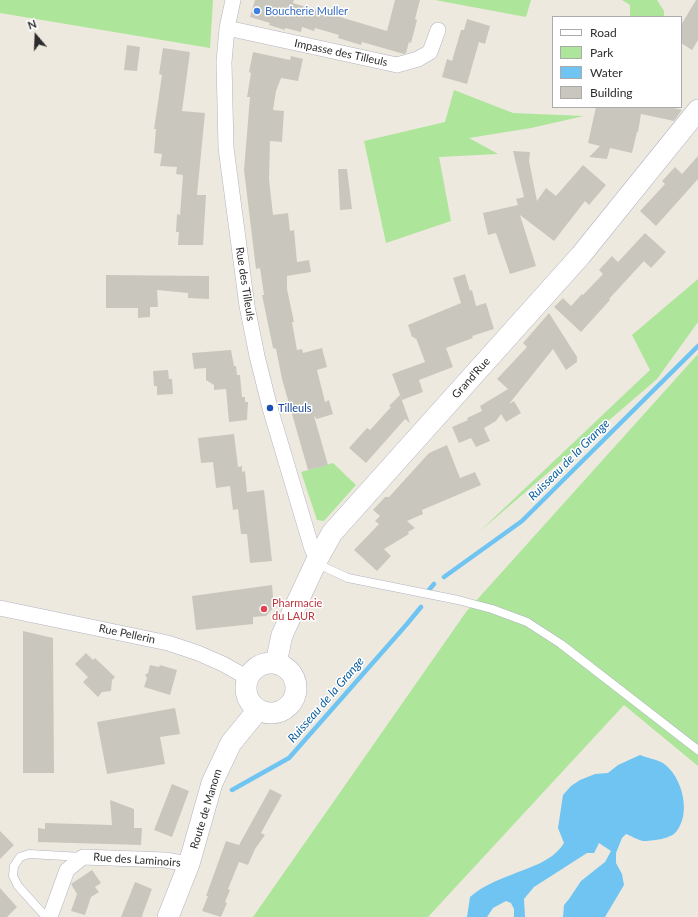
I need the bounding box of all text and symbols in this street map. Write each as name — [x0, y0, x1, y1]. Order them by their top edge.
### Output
place label: Boucherie Muller — [265, 4, 348, 18]
marker: Boucherie Muller — [252, 6, 262, 16]
north arrow — [16, 16, 56, 56]
legend — [552, 16, 682, 108]
text: N — [26, 17, 38, 32]
text: Road — [590, 25, 617, 40]
street label: Impasse des Tilleuls — [293, 37, 389, 69]
text: Park — [590, 45, 613, 60]
text: Water — [590, 65, 623, 80]
text: Building — [590, 85, 633, 100]
street label: Rue des Tilleuls — [233, 246, 257, 322]
street label: Grand'Rue — [449, 355, 493, 401]
place label: Tilleuls — [278, 401, 312, 415]
marker: Tilleuls — [265, 403, 275, 413]
water label: Ruisseau de la Grange — [525, 416, 613, 504]
place label: Pharmacie du LAUR — [272, 596, 322, 622]
marker: Pharmacie du LAUR — [259, 604, 269, 614]
street label: Rue Pellerin — [98, 622, 156, 646]
water label: Ruisseau de la Grange — [285, 654, 367, 746]
street label: Route de Manom — [188, 767, 224, 851]
street label: Rue des Laminoirs — [93, 850, 181, 870]

